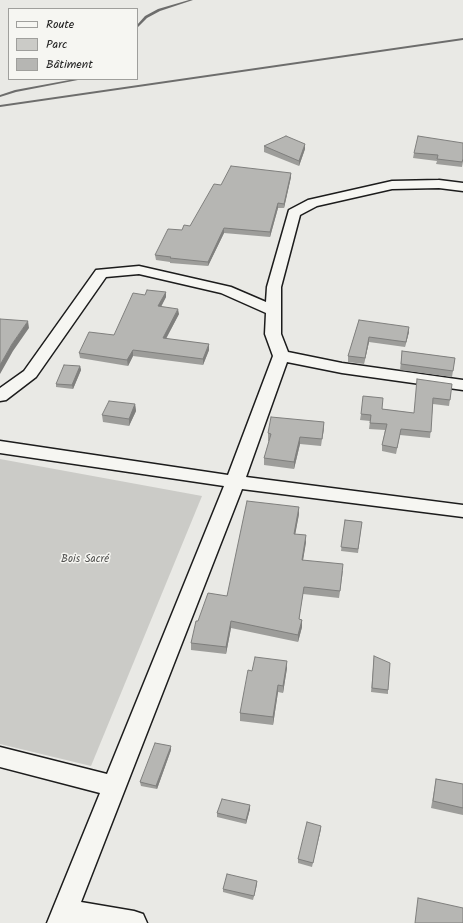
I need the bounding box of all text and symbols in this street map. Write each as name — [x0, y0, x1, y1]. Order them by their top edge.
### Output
legend — [8, 8, 138, 80]
text: Route — [46, 15, 74, 34]
text: Parc — [46, 35, 67, 54]
text: Bâtiment — [46, 55, 93, 74]
park label: Bois Sacré — [61, 553, 109, 567]

